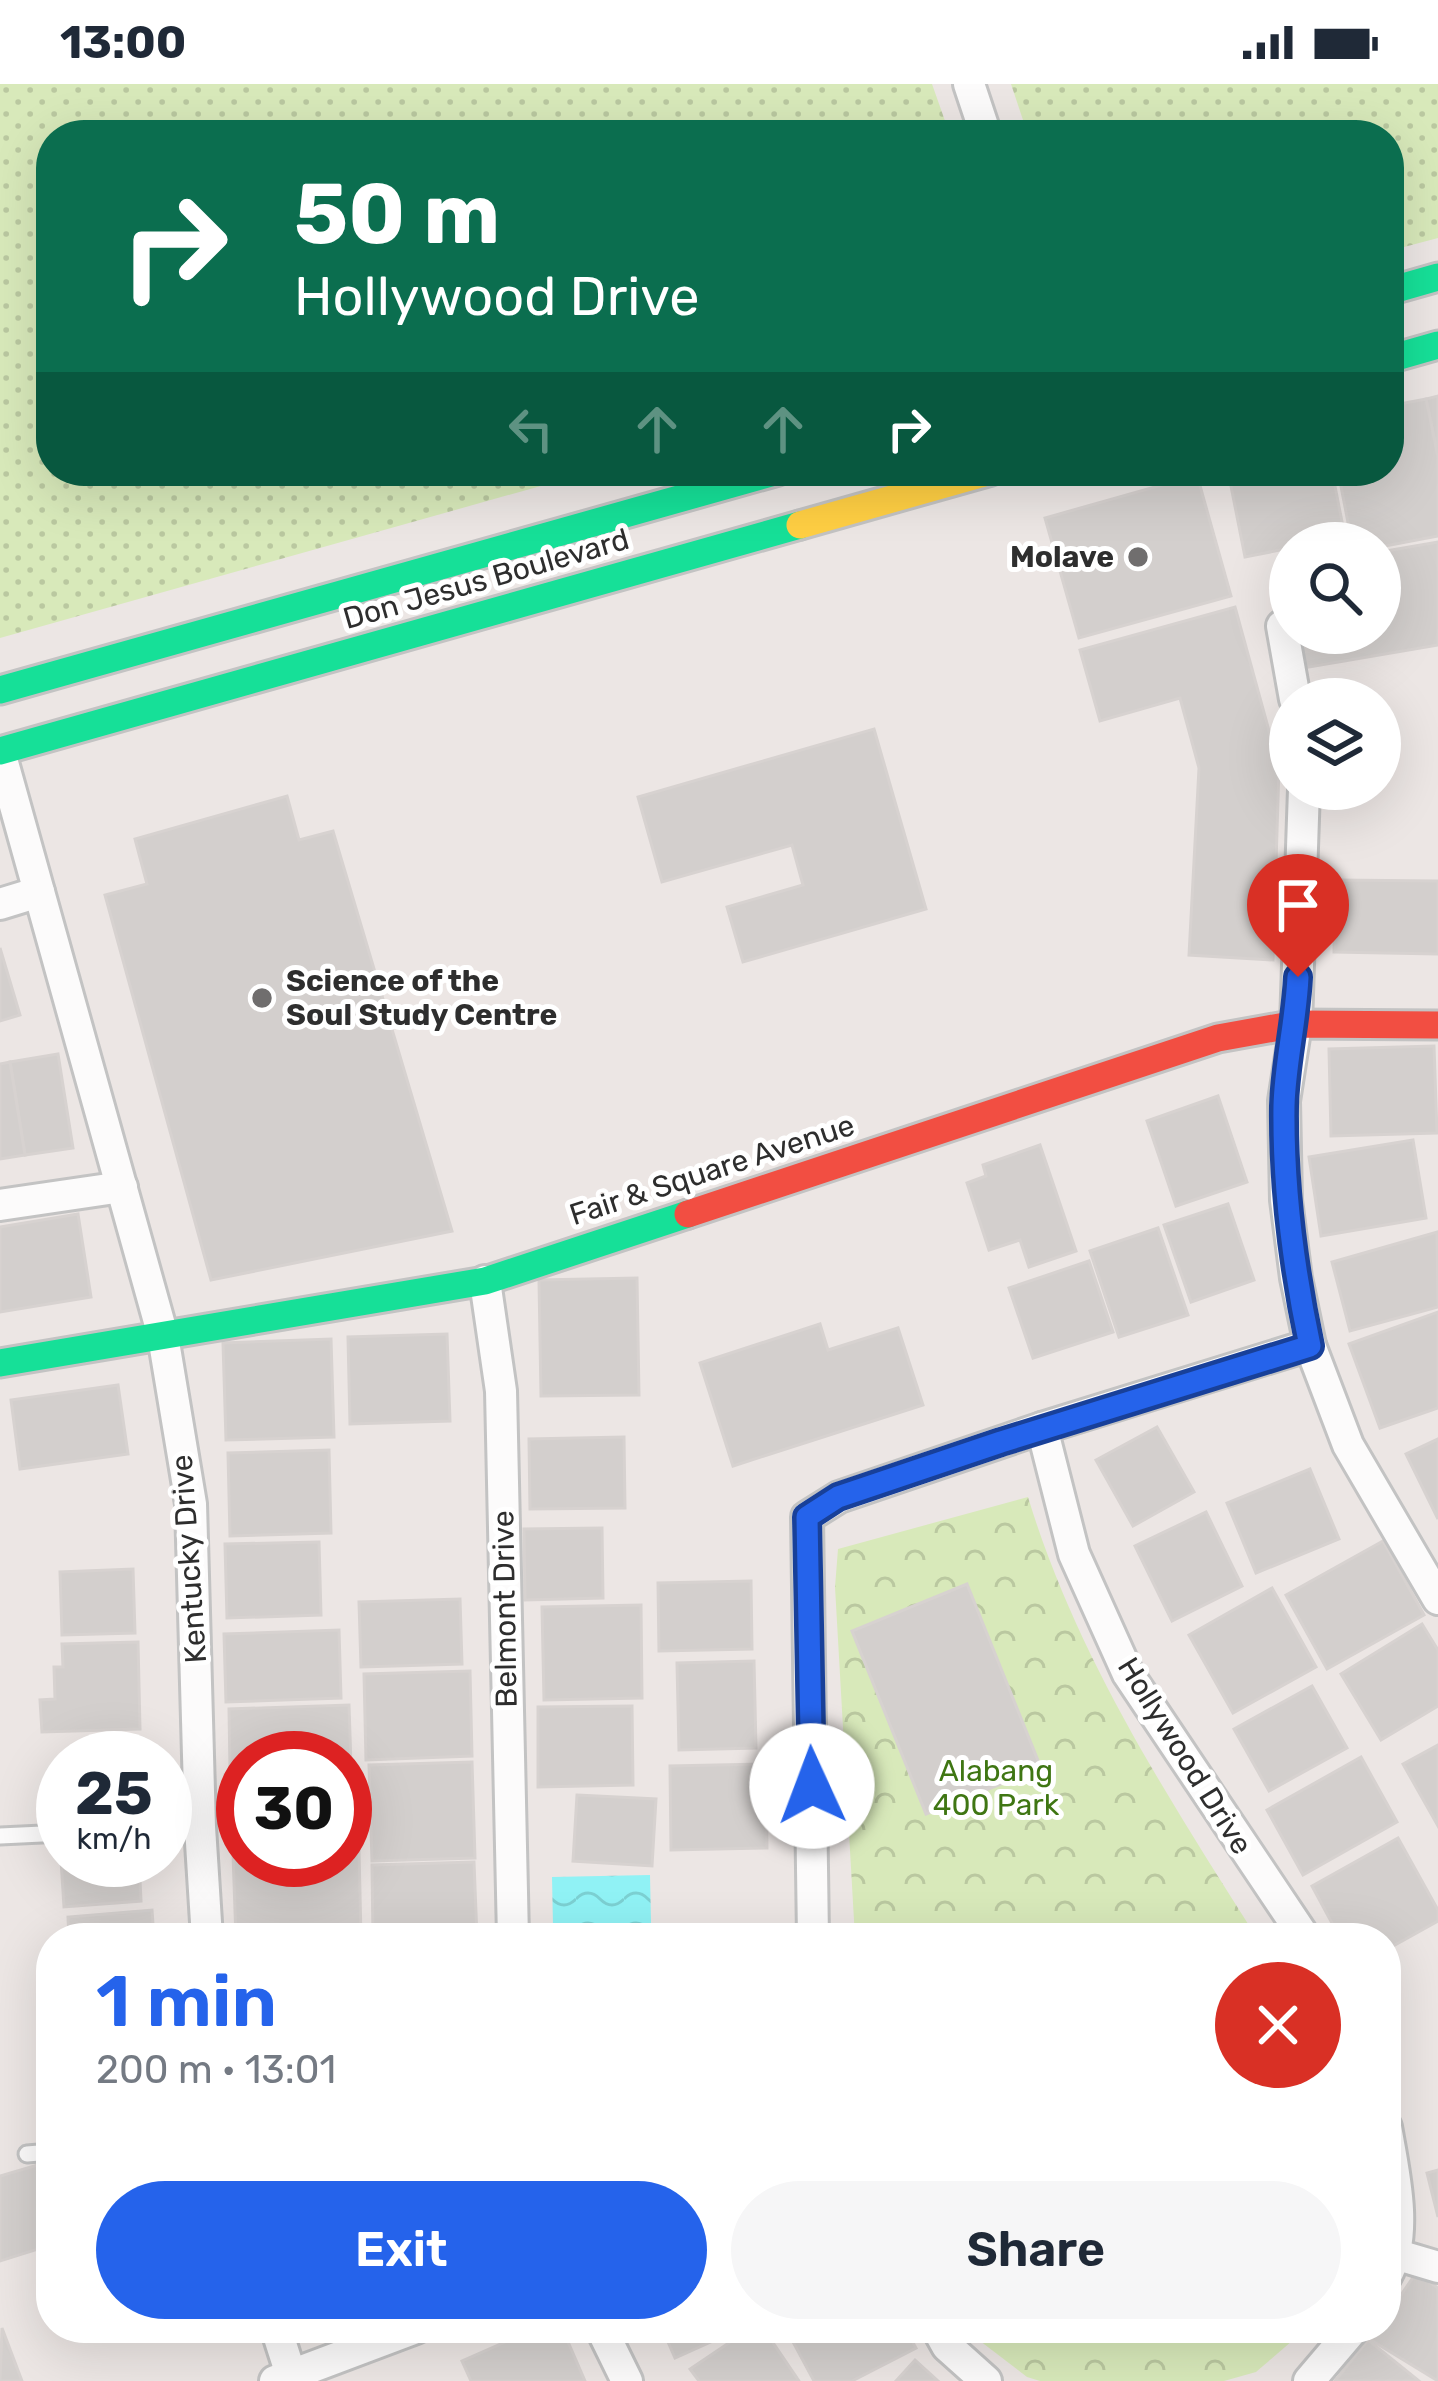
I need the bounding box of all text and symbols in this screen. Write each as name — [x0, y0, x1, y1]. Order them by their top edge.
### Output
text: 13:00 — [60, 16, 186, 69]
text: 50 m — [294, 164, 500, 264]
icon: right — [96, 168, 252, 324]
text: Hollywood Drive — [294, 265, 699, 329]
icon: left — [498, 396, 564, 462]
icon: ahead — [624, 396, 690, 462]
icon: ahead — [750, 396, 816, 462]
icon: right — [876, 396, 942, 462]
street label: Don Jesus Boulevard — [339, 521, 633, 637]
map controls — [1269, 522, 1401, 810]
button: search — [1269, 522, 1401, 654]
place label: Molave — [1010, 539, 1114, 575]
marker: Molave — [1125, 544, 1151, 570]
button: layers — [1269, 678, 1401, 810]
pin — [1247, 854, 1349, 977]
icon: arrive — [1265, 872, 1331, 938]
place label: Science of the Soul Study Centre — [286, 963, 557, 1033]
marker: Science of the Soul Study Centre — [249, 985, 275, 1011]
street label: Fair & Square Avenue — [565, 1107, 859, 1233]
street label: Kentucky Drive — [164, 1453, 214, 1665]
street label: Belmont Drive — [485, 1510, 525, 1708]
street label: Hollywood Drive — [1110, 1651, 1260, 1861]
position arrow — [749, 1723, 875, 1849]
speed limit sign: 30 — [216, 1731, 372, 1887]
park label: Alabang 400 Park — [933, 1753, 1060, 1823]
text: 25 — [75, 1758, 153, 1829]
text: km/h — [77, 1821, 151, 1857]
text: 1 min — [96, 1959, 277, 2044]
button: close — [1215, 1962, 1341, 2088]
text: 200 m · 13:01 — [96, 2047, 336, 2093]
button: Exit — [96, 2181, 707, 2319]
button: Share — [731, 2181, 1341, 2319]

